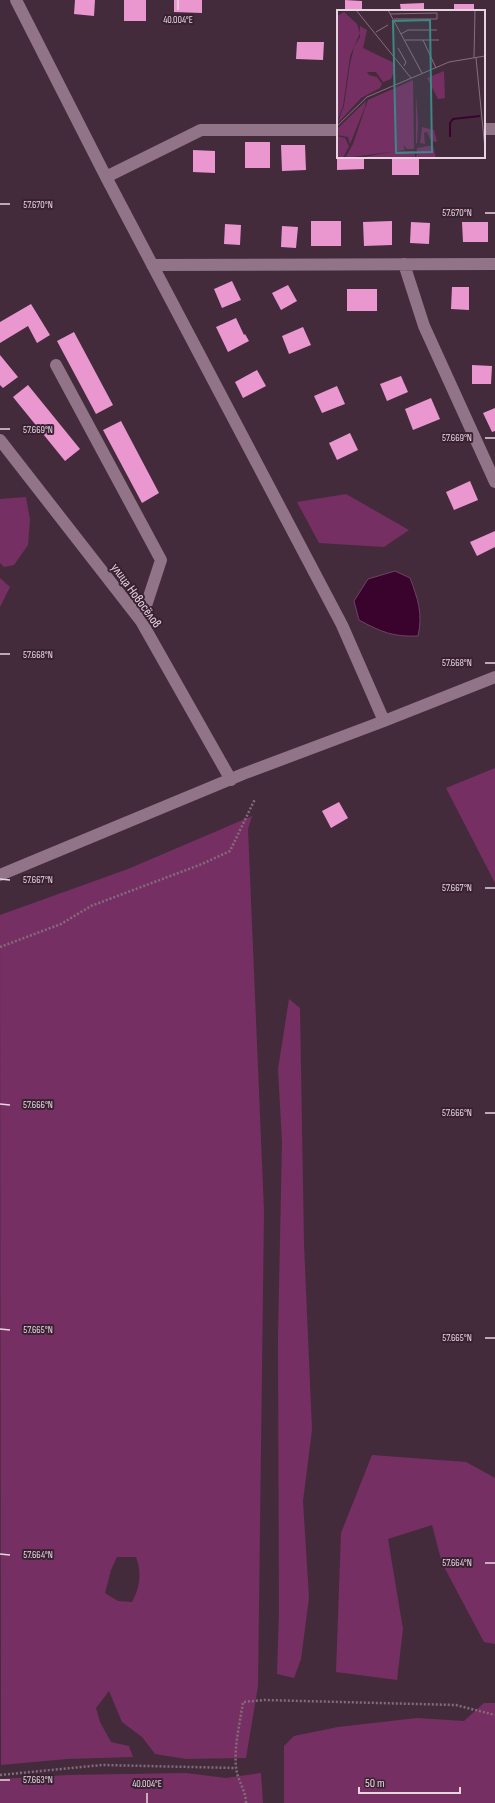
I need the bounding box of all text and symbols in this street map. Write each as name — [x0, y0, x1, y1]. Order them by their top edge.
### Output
inset map — [337, 10, 485, 158]
text: 40.004°E — [163, 14, 193, 26]
text: 57.670°N — [23, 199, 53, 211]
text: 57.670°N — [442, 207, 472, 219]
text: 57.669°N — [23, 424, 53, 436]
text: 57.669°N — [442, 432, 472, 444]
street label: улица Новосёлов — [107, 560, 165, 631]
text: 57.668°N — [23, 649, 53, 661]
text: 57.668°N — [442, 657, 472, 669]
text: 57.667°N — [23, 874, 53, 886]
text: 57.667°N — [442, 882, 472, 894]
text: 57.666°N — [23, 1099, 53, 1111]
text: 57.666°N — [442, 1107, 472, 1119]
text: 57.665°N — [23, 1324, 53, 1336]
text: 57.665°N — [442, 1332, 472, 1344]
text: 57.664°N — [23, 1549, 53, 1561]
text: 57.664°N — [442, 1557, 472, 1569]
scale bar — [359, 1769, 460, 1795]
text: 57.663°N — [23, 1774, 53, 1786]
text: 50 m — [365, 1776, 385, 1791]
text: 40.004°E — [132, 1778, 162, 1790]

